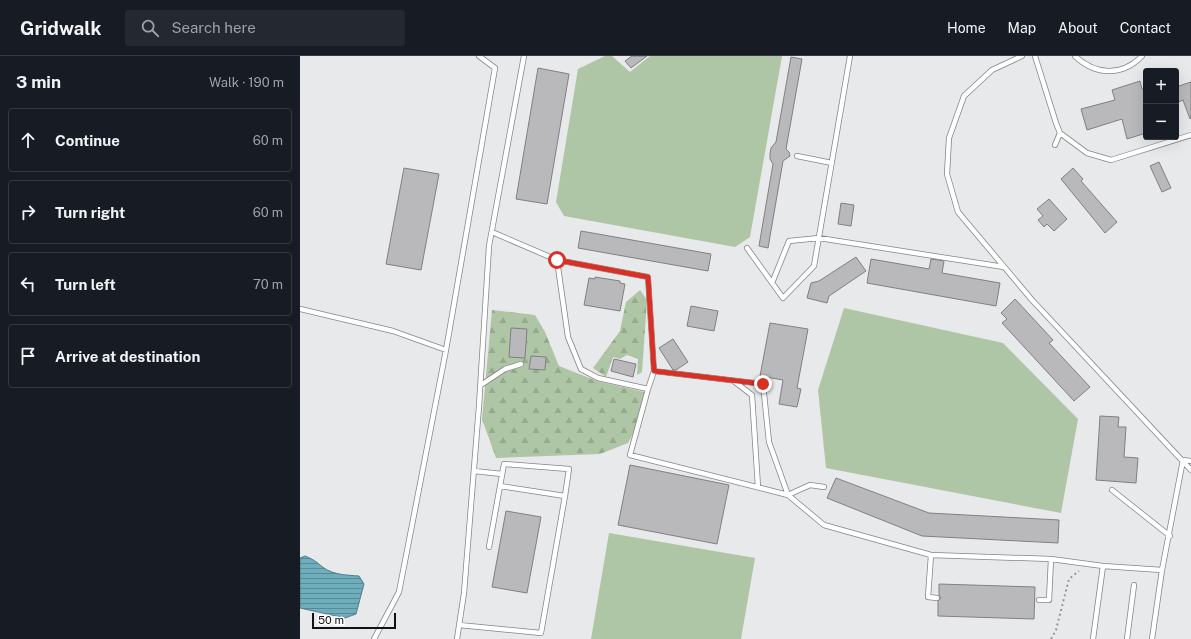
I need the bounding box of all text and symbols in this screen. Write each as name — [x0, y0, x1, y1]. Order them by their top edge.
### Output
search box — [125, 10, 405, 46]
text: Gridwalk — [20, 17, 101, 39]
icon: search — [139, 17, 161, 39]
text: Search here — [171, 19, 256, 36]
text: Home — [947, 20, 986, 36]
text: Map — [1008, 20, 1036, 36]
text: About — [1058, 20, 1098, 36]
text: Contact — [1120, 20, 1171, 36]
map controls — [1143, 68, 1179, 140]
button: + — [1143, 68, 1179, 104]
text: 3 min — [16, 72, 61, 92]
text: Walk · 190 m — [209, 75, 284, 90]
button: − — [1143, 104, 1179, 140]
icon: ahead — [17, 129, 39, 151]
text: Continue — [55, 132, 120, 149]
text: 60 m — [253, 133, 283, 148]
icon: right — [17, 201, 39, 223]
text: Turn right — [55, 204, 125, 221]
text: 60 m — [253, 205, 283, 220]
route start — [548, 251, 566, 269]
icon: left — [17, 273, 39, 295]
text: Turn left — [55, 276, 116, 293]
text: 70 m — [253, 277, 283, 292]
icon: arrive — [17, 345, 39, 367]
text: Arrive at destination — [55, 348, 200, 365]
route end — [754, 375, 772, 393]
scale bar — [312, 611, 396, 630]
text: 50 m — [318, 614, 344, 626]

